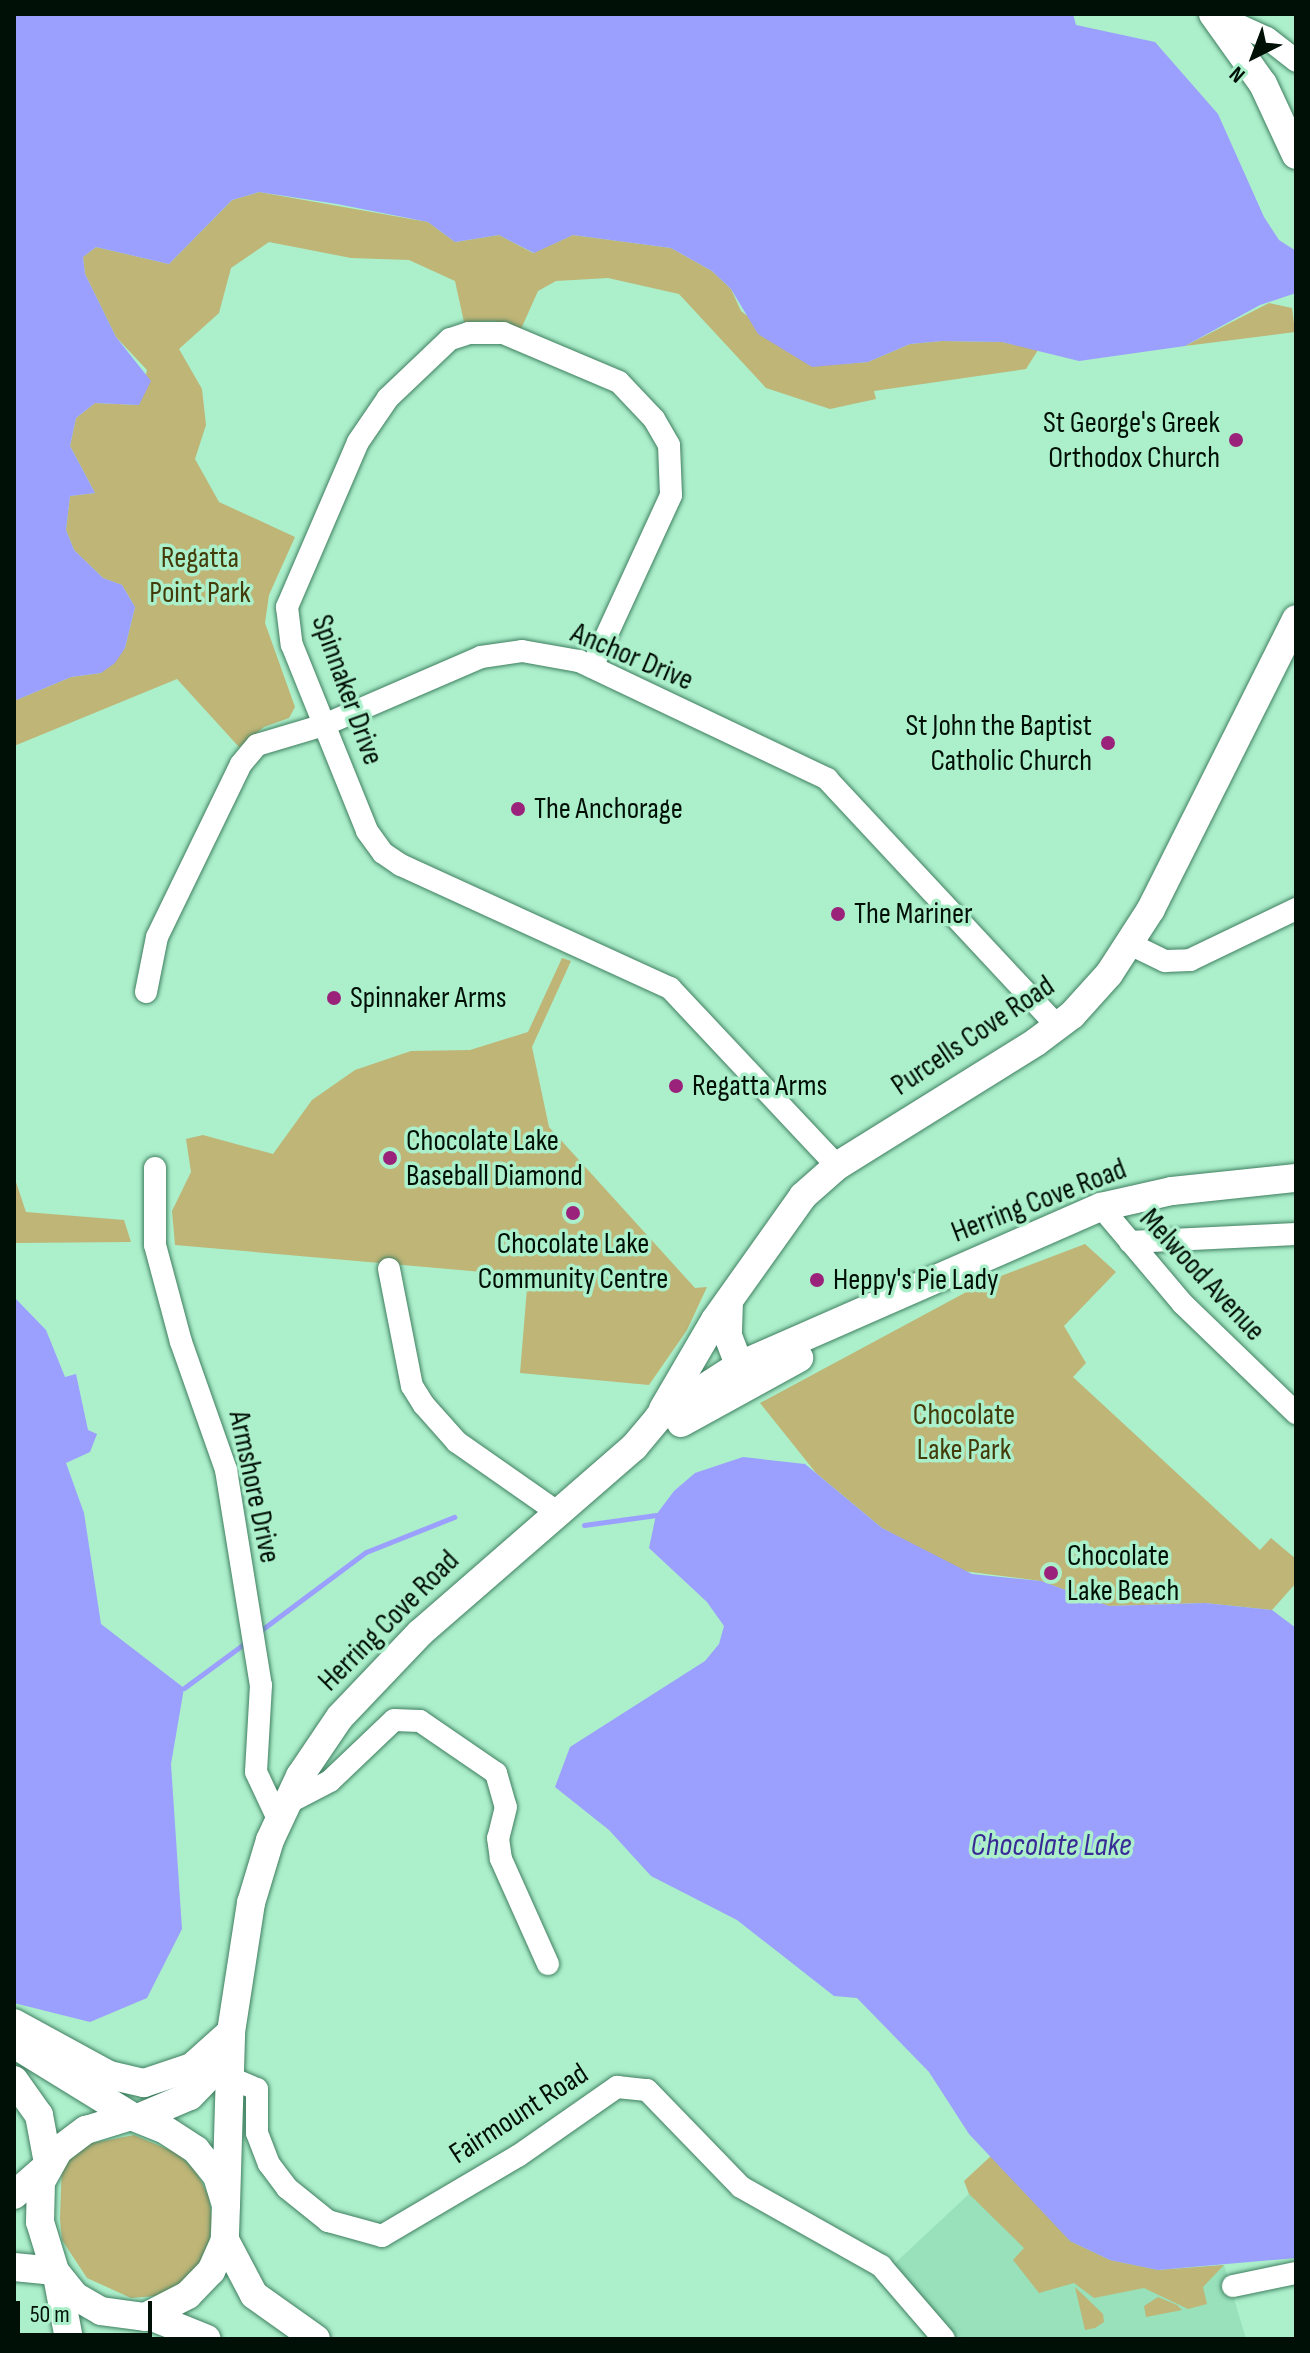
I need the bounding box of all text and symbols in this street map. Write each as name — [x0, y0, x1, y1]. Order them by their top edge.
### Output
north arrow — [1214, 16, 1294, 96]
text: N — [1224, 60, 1251, 88]
place label: St George's Greek Orthodox Church — [1043, 405, 1220, 476]
marker: St George's Greek Orthodox Church — [1227, 431, 1245, 449]
park label: Regatta Point Park — [149, 540, 251, 610]
street label: Spinnaker Drive — [303, 610, 391, 770]
street label: Anchor Drive — [565, 615, 699, 699]
place label: St John the Baptist Catholic Church — [905, 708, 1092, 778]
marker: St John the Baptist Catholic Church — [1099, 734, 1117, 752]
place label: The Anchorage — [534, 791, 683, 827]
marker: The Anchorage — [509, 800, 527, 818]
place label: The Mariner — [854, 896, 973, 932]
marker: The Mariner — [829, 905, 847, 923]
street label: Purcells Cove Road — [885, 968, 1061, 1104]
place label: Spinnaker Arms — [350, 980, 507, 1016]
marker: Spinnaker Arms — [325, 989, 343, 1007]
place label: Regatta Arms — [692, 1068, 827, 1104]
marker: Regatta Arms — [667, 1077, 685, 1095]
place label: Chocolate Lake Baseball Diamond — [406, 1123, 583, 1194]
marker: Chocolate Lake Baseball Diamond — [381, 1149, 399, 1167]
street label: Herring Cove Road — [946, 1151, 1132, 1251]
street label: Melwood Avenue — [1132, 1201, 1272, 1349]
marker: Chocolate Lake Community Centre — [564, 1204, 582, 1222]
place label: Chocolate Lake Community Centre — [478, 1226, 668, 1296]
place label: Heppy's Pie Lady — [833, 1262, 999, 1298]
marker: Heppy's Pie Lady — [808, 1271, 826, 1289]
park label: Chocolate Lake Park — [913, 1397, 1015, 1468]
street label: Armshore Drive — [220, 1408, 288, 1566]
place label: Chocolate Lake Beach — [1067, 1538, 1179, 1608]
street label: Herring Cove Road — [311, 1543, 467, 1699]
marker: Chocolate Lake Beach — [1042, 1564, 1060, 1582]
water label: Chocolate Lake — [971, 1827, 1131, 1865]
street label: Fairmount Road — [443, 2056, 595, 2172]
scale bar — [20, 2285, 156, 2335]
text: 50 m — [30, 2300, 70, 2329]

